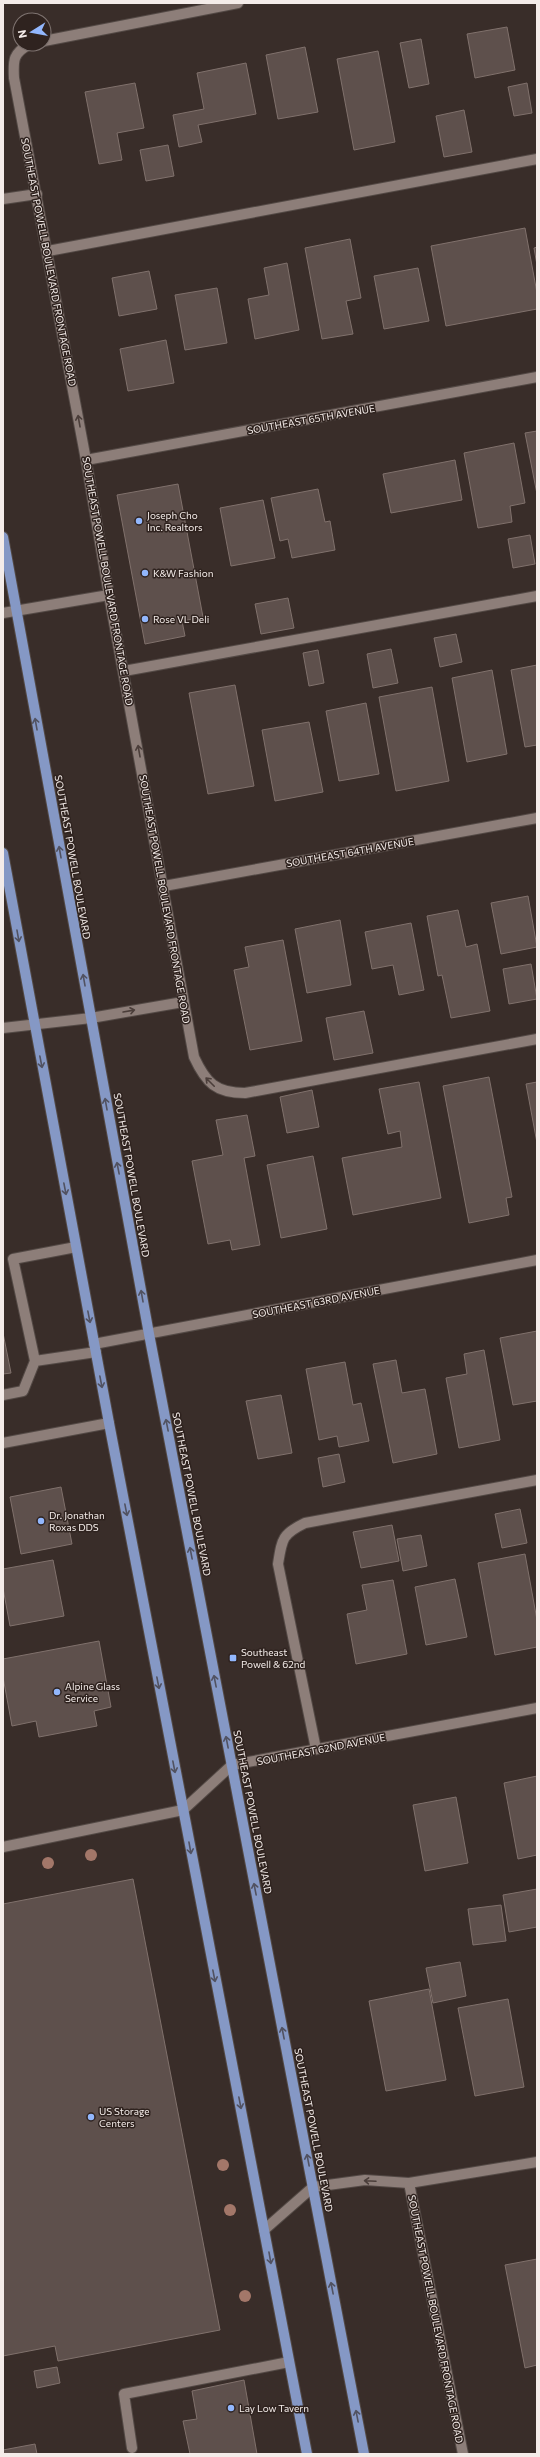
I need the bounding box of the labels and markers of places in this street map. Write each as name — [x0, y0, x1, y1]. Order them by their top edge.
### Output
place label: Joseph Cho Inc. Realtors — [147, 509, 203, 533]
marker: Joseph Cho Inc. Realtors — [134, 516, 144, 526]
place label: K&W Fashion — [153, 567, 213, 579]
marker: K&W Fashion — [140, 568, 150, 578]
place label: Rose VL Deli — [153, 613, 209, 625]
marker: Rose VL Deli — [140, 614, 150, 624]
place label: Dr. Jonathan Roxas DDS — [49, 1509, 105, 1533]
marker: Dr. Jonathan Roxas DDS — [36, 1516, 46, 1526]
place label: Southeast Powell & 62nd — [241, 1646, 306, 1670]
marker: Southeast Powell & 62nd — [228, 1653, 238, 1663]
place label: Alpine Glass Service — [65, 1680, 120, 1704]
marker: Alpine Glass Service — [52, 1687, 62, 1697]
place label: US Storage Centers — [99, 2105, 150, 2129]
marker: US Storage Centers — [86, 2112, 96, 2122]
place label: Lay Low Tavern — [239, 2402, 309, 2414]
marker: Lay Low Tavern — [226, 2403, 236, 2413]

